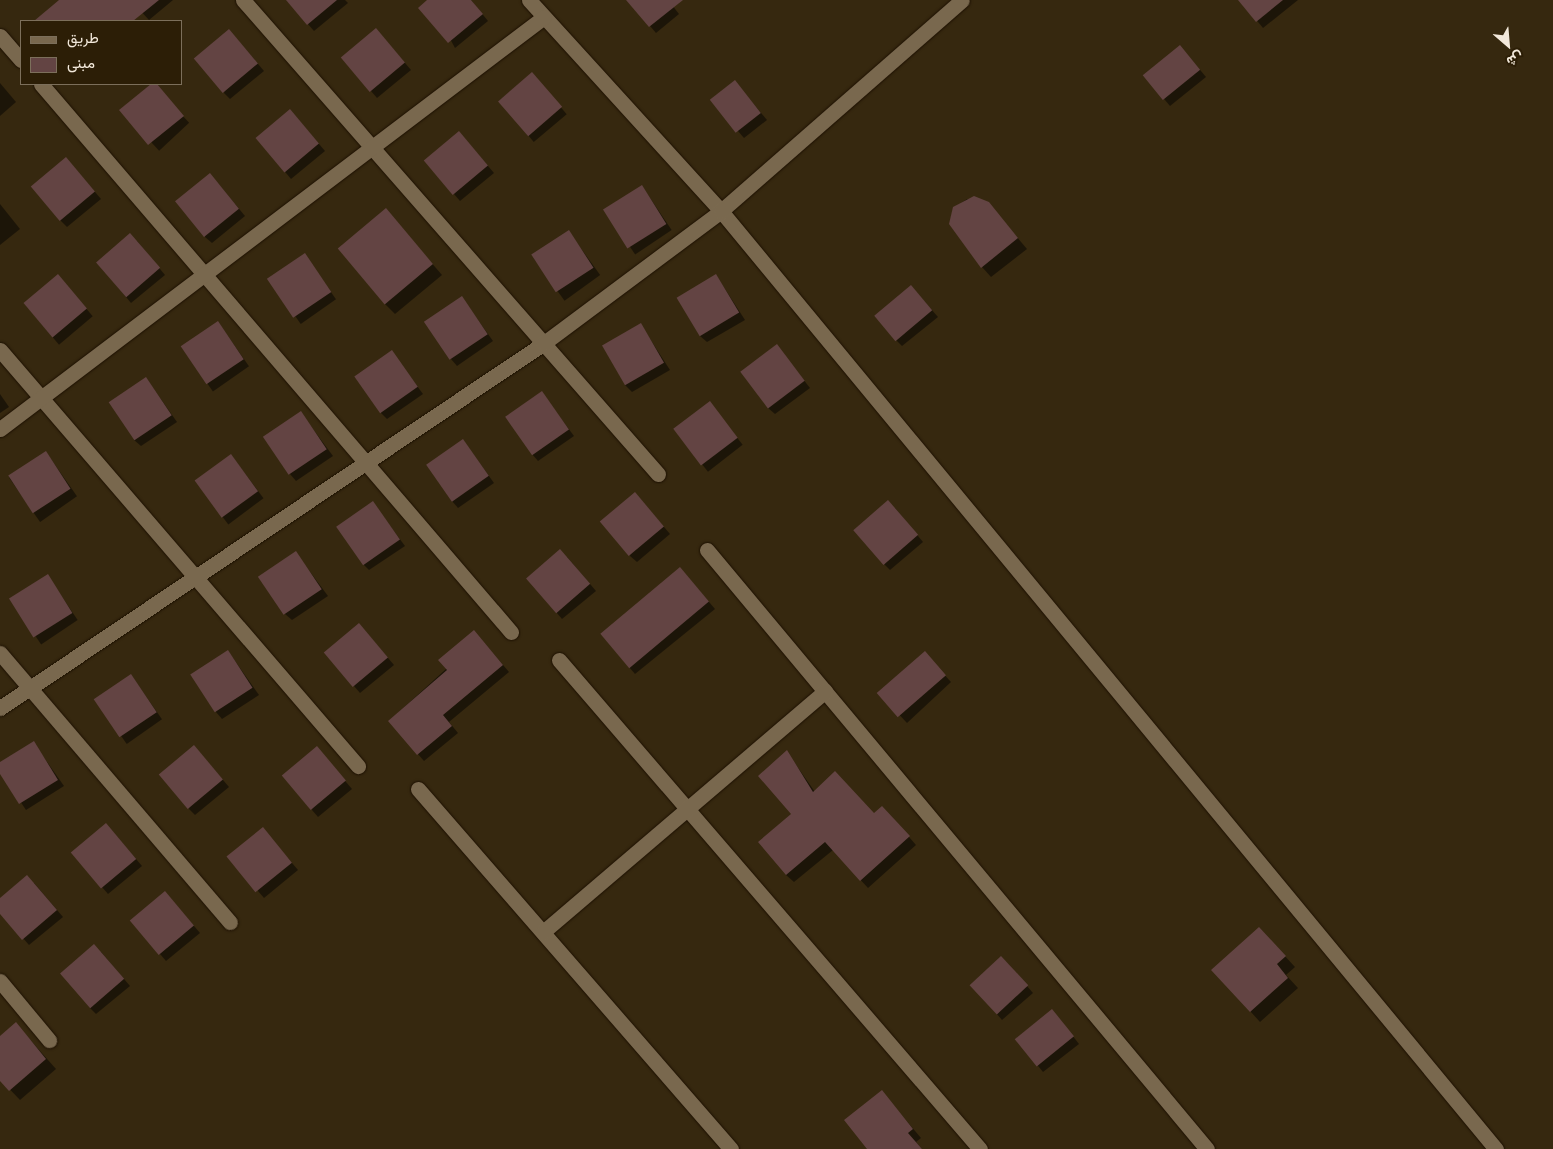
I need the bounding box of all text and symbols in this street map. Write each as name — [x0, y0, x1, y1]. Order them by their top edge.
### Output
legend — [20, 20, 182, 85]
north arrow — [1483, 20, 1533, 70]
text: طريق — [67, 29, 99, 47]
text: ش — [1504, 47, 1526, 70]
text: مبنى — [67, 54, 95, 72]

